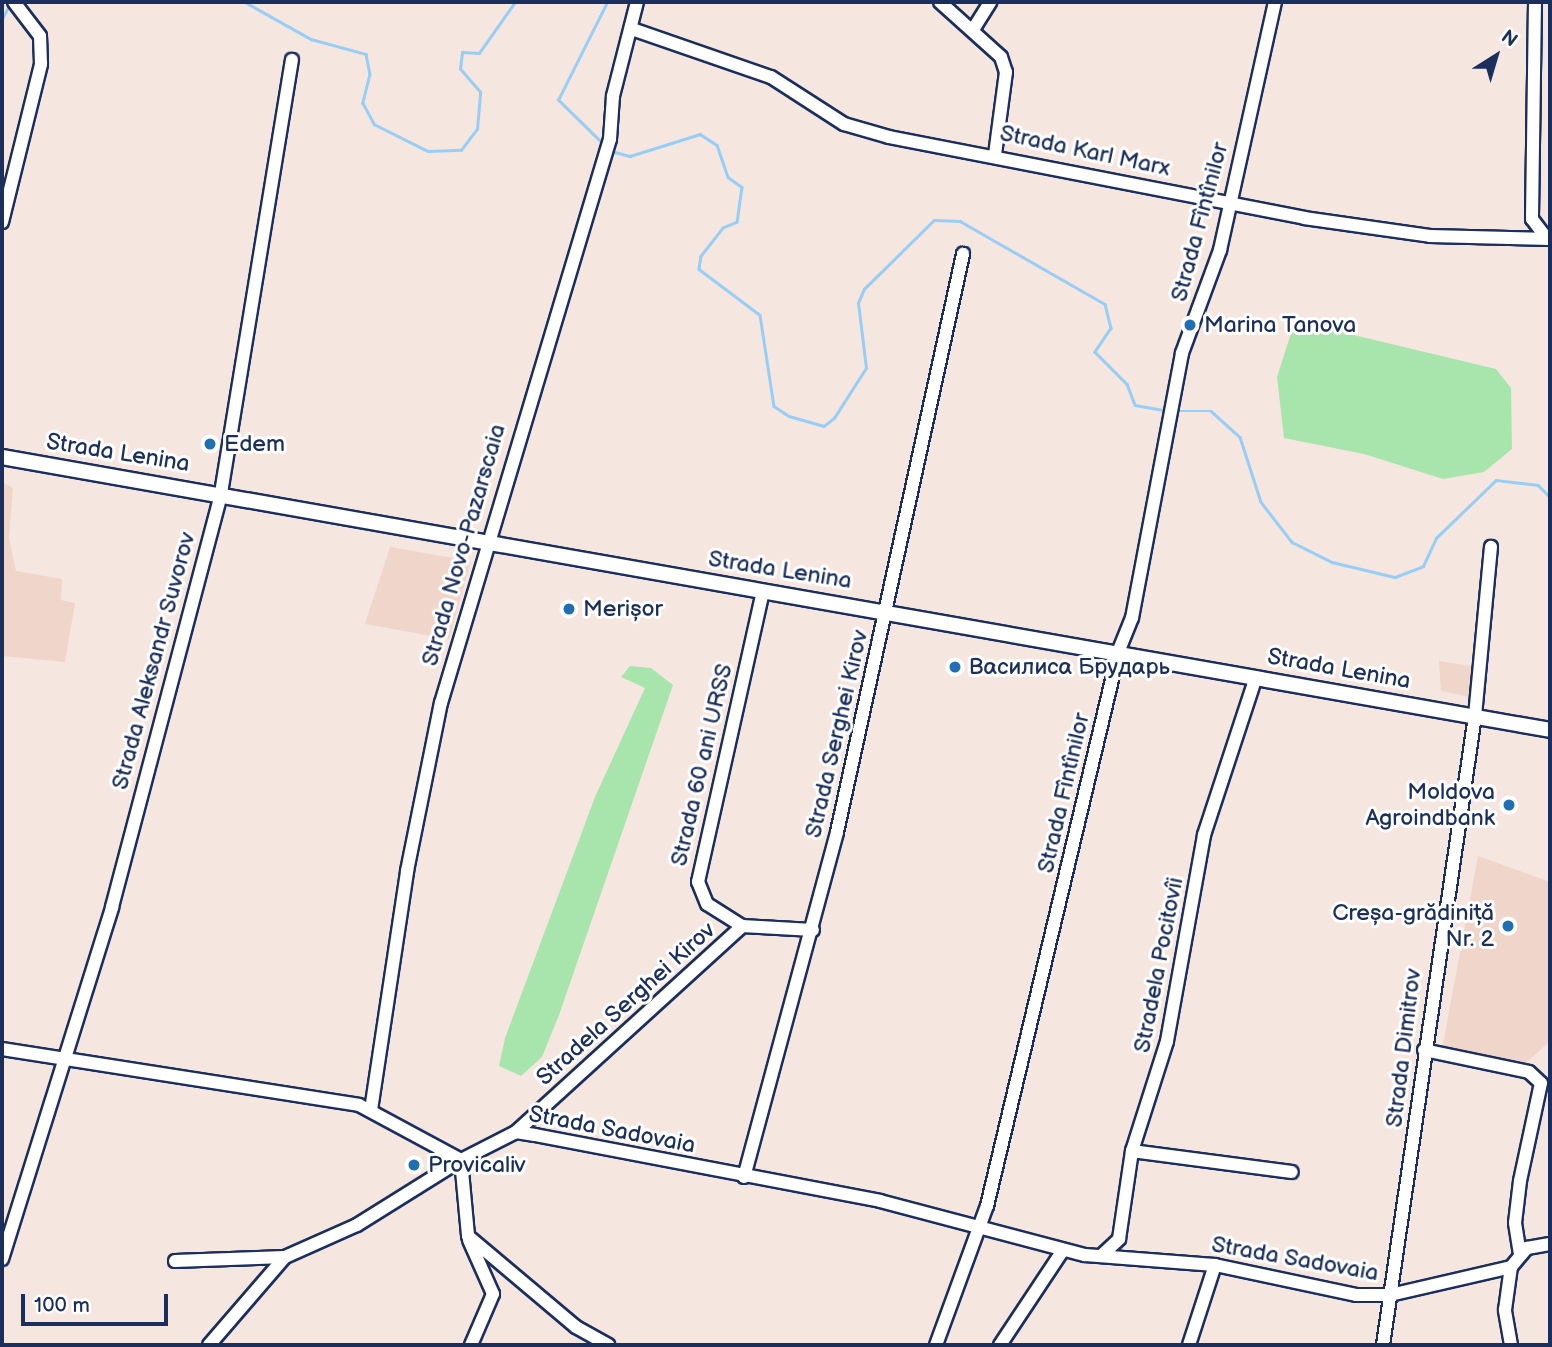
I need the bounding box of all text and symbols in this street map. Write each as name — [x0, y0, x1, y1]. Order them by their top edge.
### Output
north arrow — [1461, 21, 1531, 91]
text: N — [1496, 25, 1522, 52]
street label: Strada Karl Marx — [997, 119, 1173, 183]
street label: Strada Fîntînilor — [1166, 139, 1234, 305]
place label: Marina Tanova — [1204, 311, 1357, 339]
marker: Marina Tanova — [1182, 317, 1198, 333]
street label: Strada Novo-Pazarscaia — [416, 421, 512, 669]
street label: Strada Lenina — [44, 428, 192, 478]
place label: Edem — [224, 430, 285, 458]
marker: Edem — [202, 436, 218, 452]
street label: Strada Aleksandr Suvorov — [106, 529, 202, 793]
street label: Strada Lenina — [706, 545, 854, 595]
place label: Merișor — [583, 595, 663, 623]
marker: Merișor — [561, 601, 577, 617]
street label: Strada Serghei Kirov — [800, 627, 874, 841]
street label: Strada Lenina — [1265, 643, 1413, 695]
place label: Василиса Брударь — [969, 653, 1170, 681]
marker: Василиса Брударь — [947, 659, 963, 675]
street label: Strada 60 ani URSS — [665, 661, 739, 869]
street label: Strada Fîntînilor — [1032, 710, 1096, 876]
place label: Moldova Agroindbank — [1365, 778, 1495, 832]
marker: Moldova Agroindbank — [1501, 797, 1517, 813]
street label: Stradela Pocitovîi — [1128, 875, 1190, 1055]
place label: Creșa-grădiniță Nr. 2 — [1332, 899, 1494, 953]
street label: Stradela Serghei Kirov — [531, 916, 721, 1092]
marker: Creșa-grădiniță Nr. 2 — [1500, 918, 1516, 934]
street label: Strada Dimitrov — [1381, 967, 1427, 1129]
street label: Strada Sadovaia — [526, 1100, 698, 1160]
place label: Provicaliv — [428, 1151, 526, 1179]
marker: Provicaliv — [406, 1157, 422, 1173]
street label: Strada Sadovaia — [1209, 1231, 1381, 1287]
scale bar — [24, 1280, 172, 1324]
text: 100 m — [34, 1293, 90, 1318]

